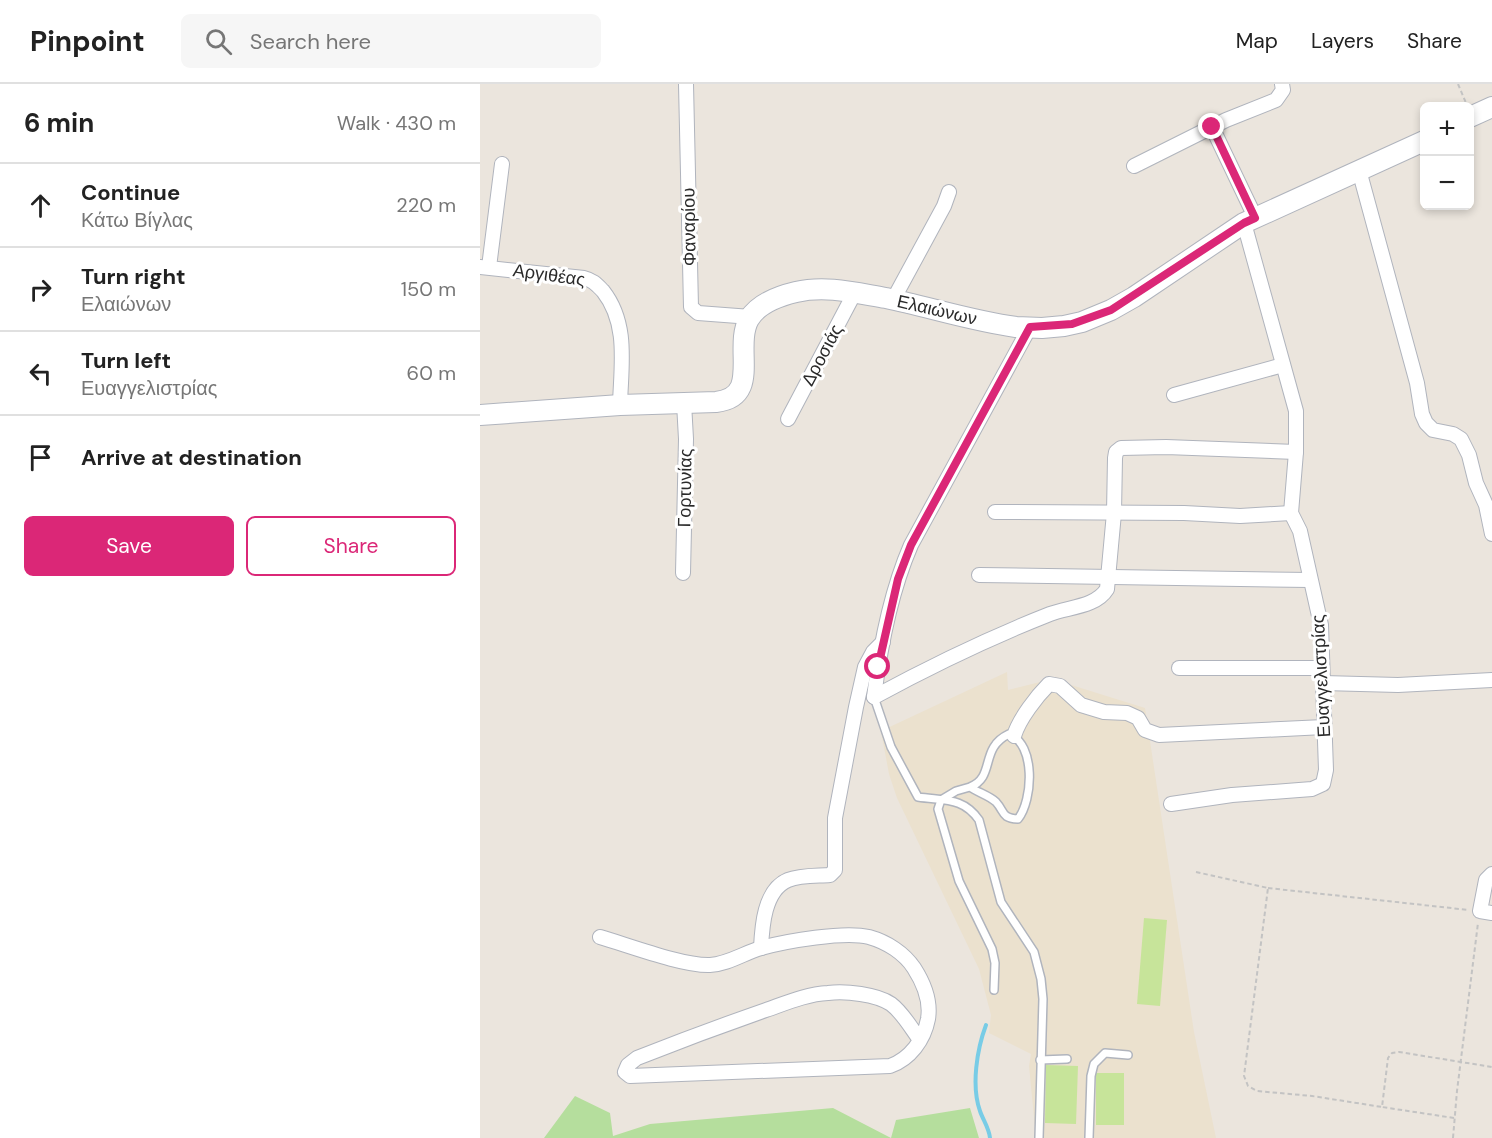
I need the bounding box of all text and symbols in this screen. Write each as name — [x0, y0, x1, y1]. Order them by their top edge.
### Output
search box — [181, 14, 601, 68]
text: Pinpoint — [30, 23, 145, 60]
icon: search — [202, 25, 235, 58]
text: Search here — [250, 27, 371, 56]
text: Map — [1236, 27, 1278, 55]
text: Layers — [1311, 27, 1374, 55]
text: Share — [1407, 27, 1462, 55]
map controls — [1420, 102, 1474, 210]
button: + — [1420, 102, 1474, 156]
text: 6 min — [24, 106, 94, 140]
text: Walk · 430 m — [337, 110, 456, 136]
route end — [1198, 113, 1224, 139]
button: − — [1420, 156, 1474, 210]
text: Continue — [81, 178, 180, 207]
street label: Φαναρίου — [676, 188, 702, 266]
icon: ahead — [24, 189, 57, 222]
text: 220 m — [396, 192, 456, 218]
text: Κάτω Βίγλας — [81, 207, 193, 233]
street label: Αργιθέας — [511, 258, 587, 292]
text: Turn right — [81, 262, 186, 291]
icon: right — [24, 273, 57, 306]
text: 150 m — [401, 276, 456, 302]
street label: Ελαιώνων — [895, 289, 979, 331]
text: Ελαιώνων — [81, 291, 171, 317]
street label: Δροσιάς — [796, 320, 848, 390]
text: Turn left — [81, 346, 171, 375]
icon: left — [24, 357, 57, 390]
text: 60 m — [407, 360, 456, 386]
text: Ευαγγελιστρίας — [81, 375, 217, 401]
icon: arrive — [24, 441, 57, 474]
text: Arrive at destination — [81, 443, 302, 472]
street label: Γορτυνίας — [672, 448, 698, 528]
button: Save — [24, 516, 234, 576]
button: Share — [246, 516, 456, 576]
street label: Ευαγγελιστρίας — [1306, 614, 1336, 738]
route start — [864, 653, 890, 679]

